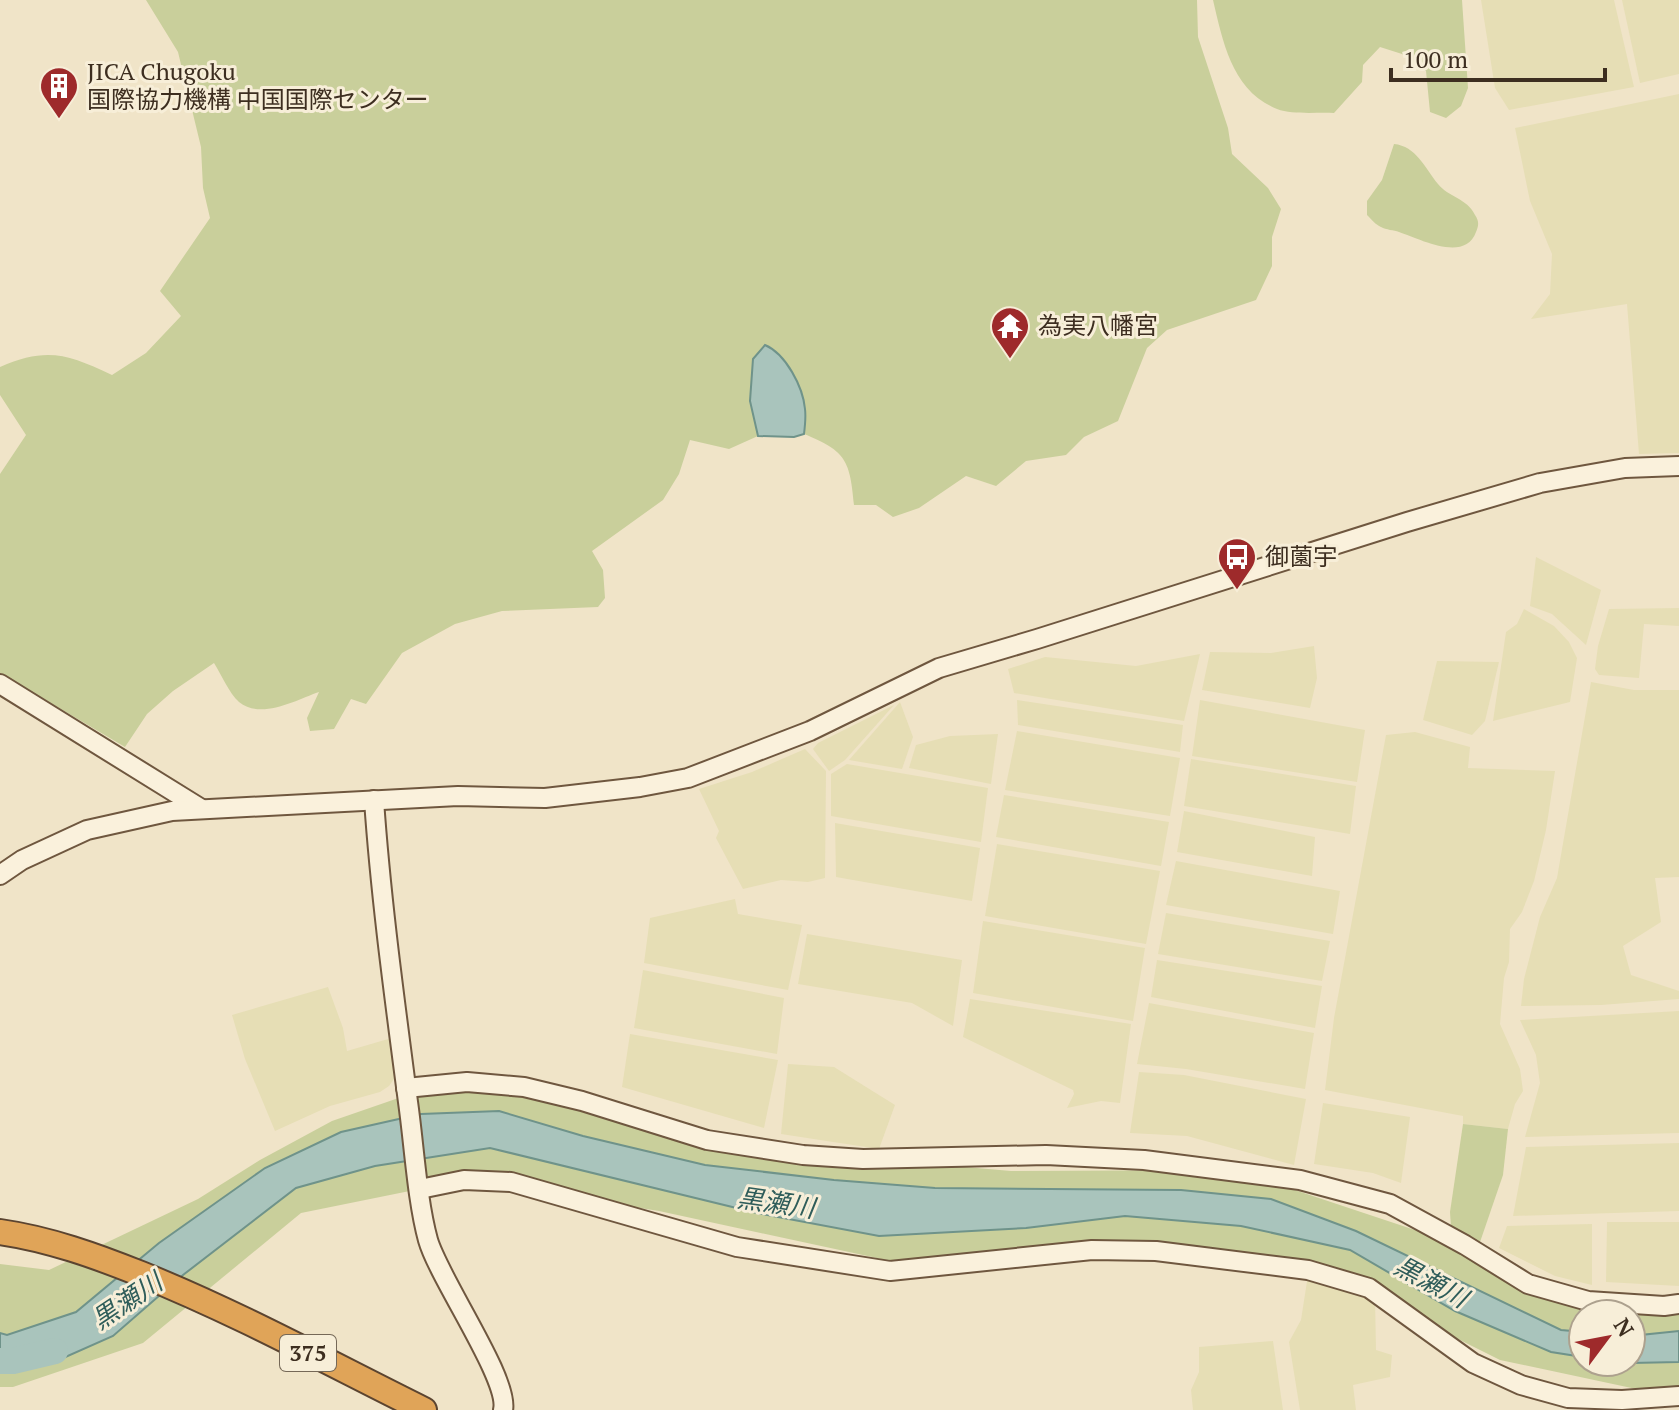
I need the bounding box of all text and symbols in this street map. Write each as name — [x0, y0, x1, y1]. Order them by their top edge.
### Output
scale bar — [1391, 32, 1605, 82]
text: 100 m — [1403, 43, 1468, 75]
place label: JICA Chugoku 国際協力機構 中国国際センター — [87, 55, 429, 115]
building icon: JICA Chugoku 国際協力機構 中国国際センター — [38, 65, 80, 120]
temple icon: 為実八幡宮 — [989, 305, 1031, 360]
place label: 為実八幡宮 — [1038, 309, 1158, 341]
bus stop icon: 御薗宇 — [1216, 536, 1258, 591]
place label: 御薗宇 — [1265, 540, 1337, 572]
water label: 黒瀬川 — [735, 1180, 820, 1225]
water label: 黒瀬川 — [1389, 1248, 1477, 1316]
water label: 黒瀬川 — [85, 1263, 171, 1336]
north arrow — [1567, 1298, 1647, 1378]
text: N — [1608, 1312, 1641, 1342]
road number: 375 — [280, 1335, 336, 1371]

